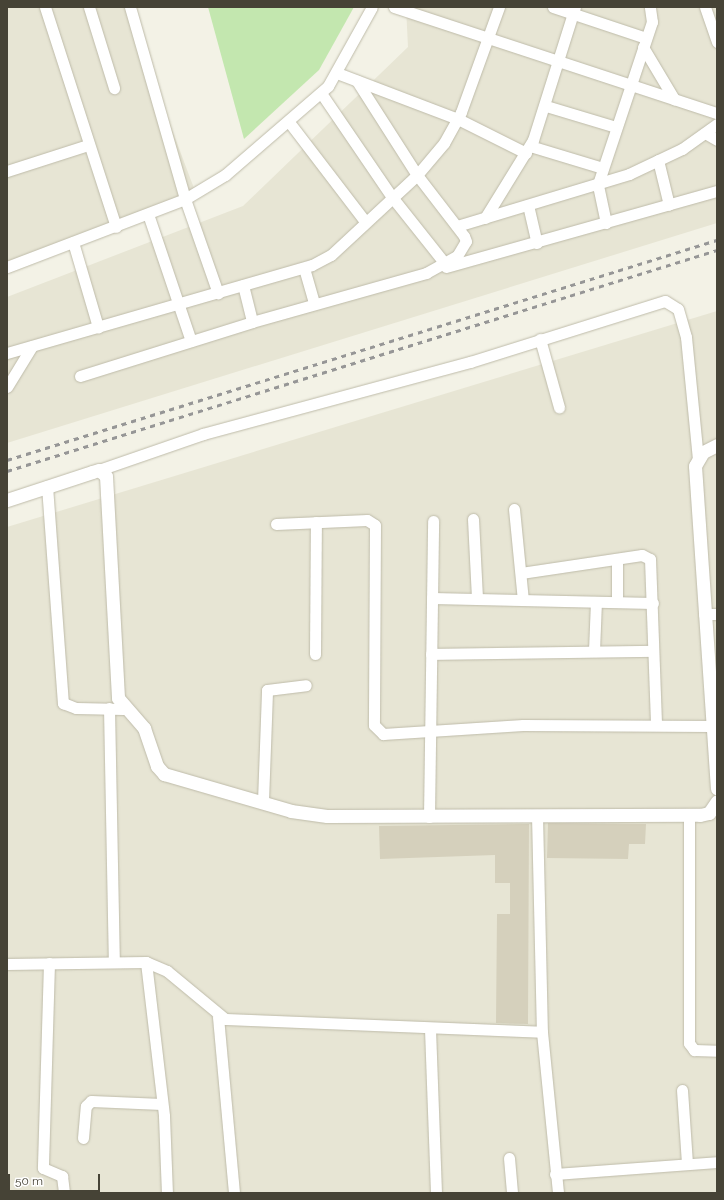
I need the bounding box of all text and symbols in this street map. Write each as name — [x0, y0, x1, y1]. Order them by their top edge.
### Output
scale bar — [10, 1166, 102, 1192]
text: 50 m — [15, 1174, 43, 1188]

